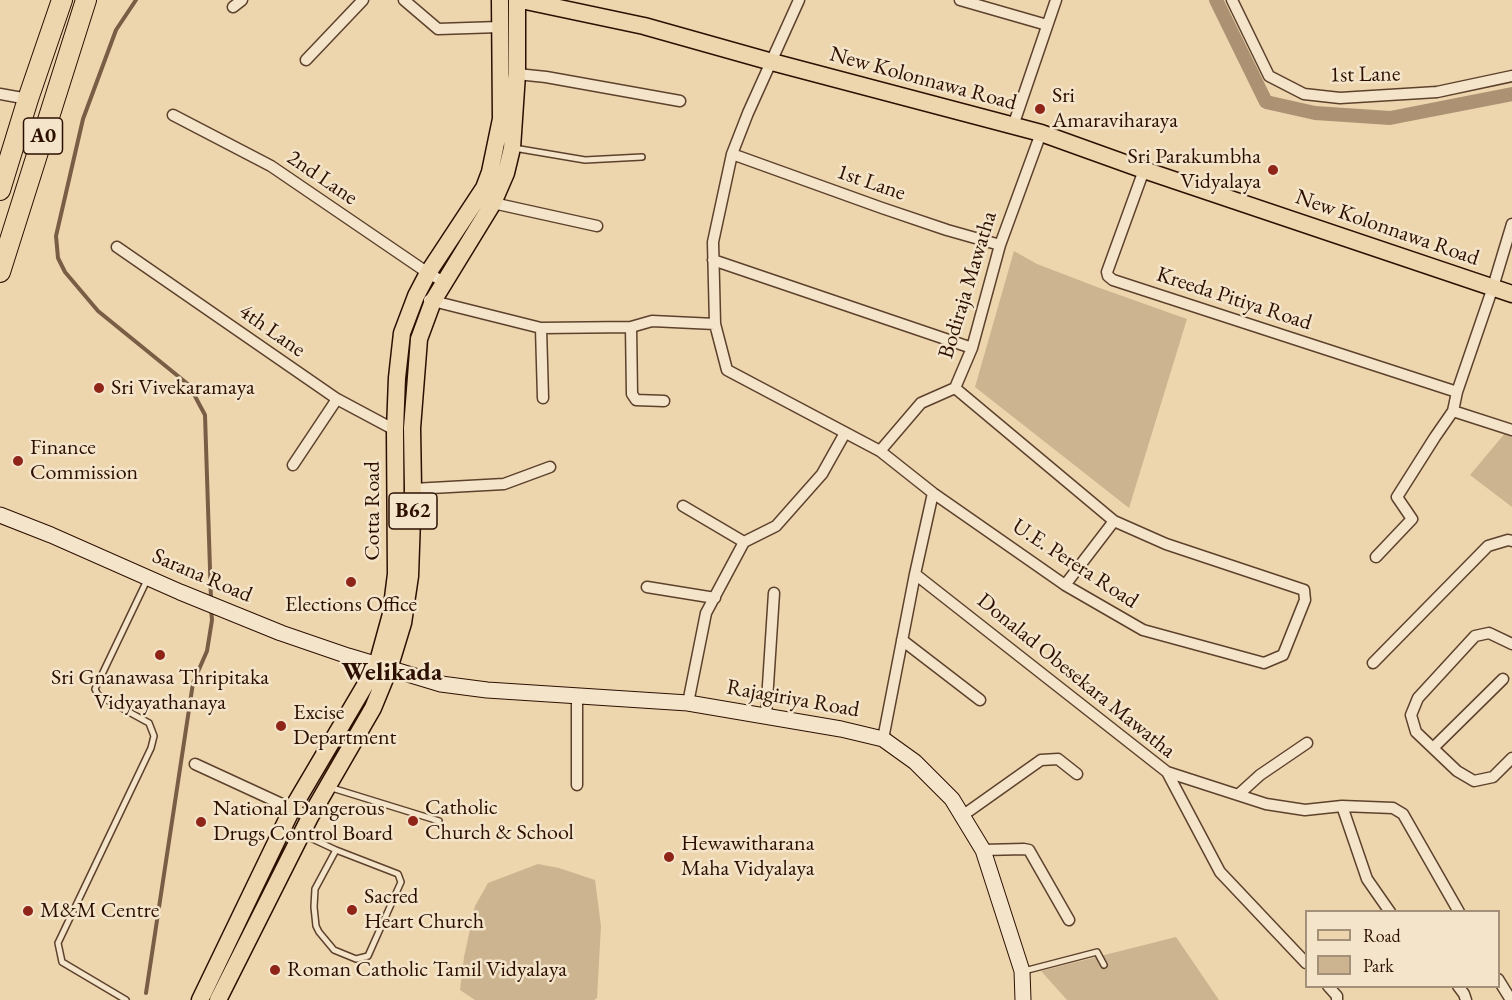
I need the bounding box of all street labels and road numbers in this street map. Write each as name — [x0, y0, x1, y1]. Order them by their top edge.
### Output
street label: New Kolonnawa Road — [827, 41, 1019, 117]
street label: 1st Lane — [1329, 61, 1401, 89]
road number: A0 — [24, 118, 63, 154]
street label: 2nd Lane — [282, 145, 362, 211]
street label: 1st Lane — [833, 159, 909, 207]
street label: New Kolonnawa Road — [1292, 184, 1482, 272]
street label: Bodiraja Mawatha — [933, 208, 1003, 362]
street label: Kreeda Pitiya Road — [1153, 261, 1315, 337]
street label: 4th Lane — [234, 299, 310, 363]
street label: Cotta Road — [360, 461, 386, 561]
road number: B62 — [389, 493, 437, 529]
street label: U.E. Perera Road — [1007, 513, 1143, 615]
street label: Sarana Road — [148, 543, 256, 609]
street label: Donalad Obesekara Mawatha — [971, 588, 1181, 764]
street label: Rajagiriya Road — [725, 674, 861, 724]

